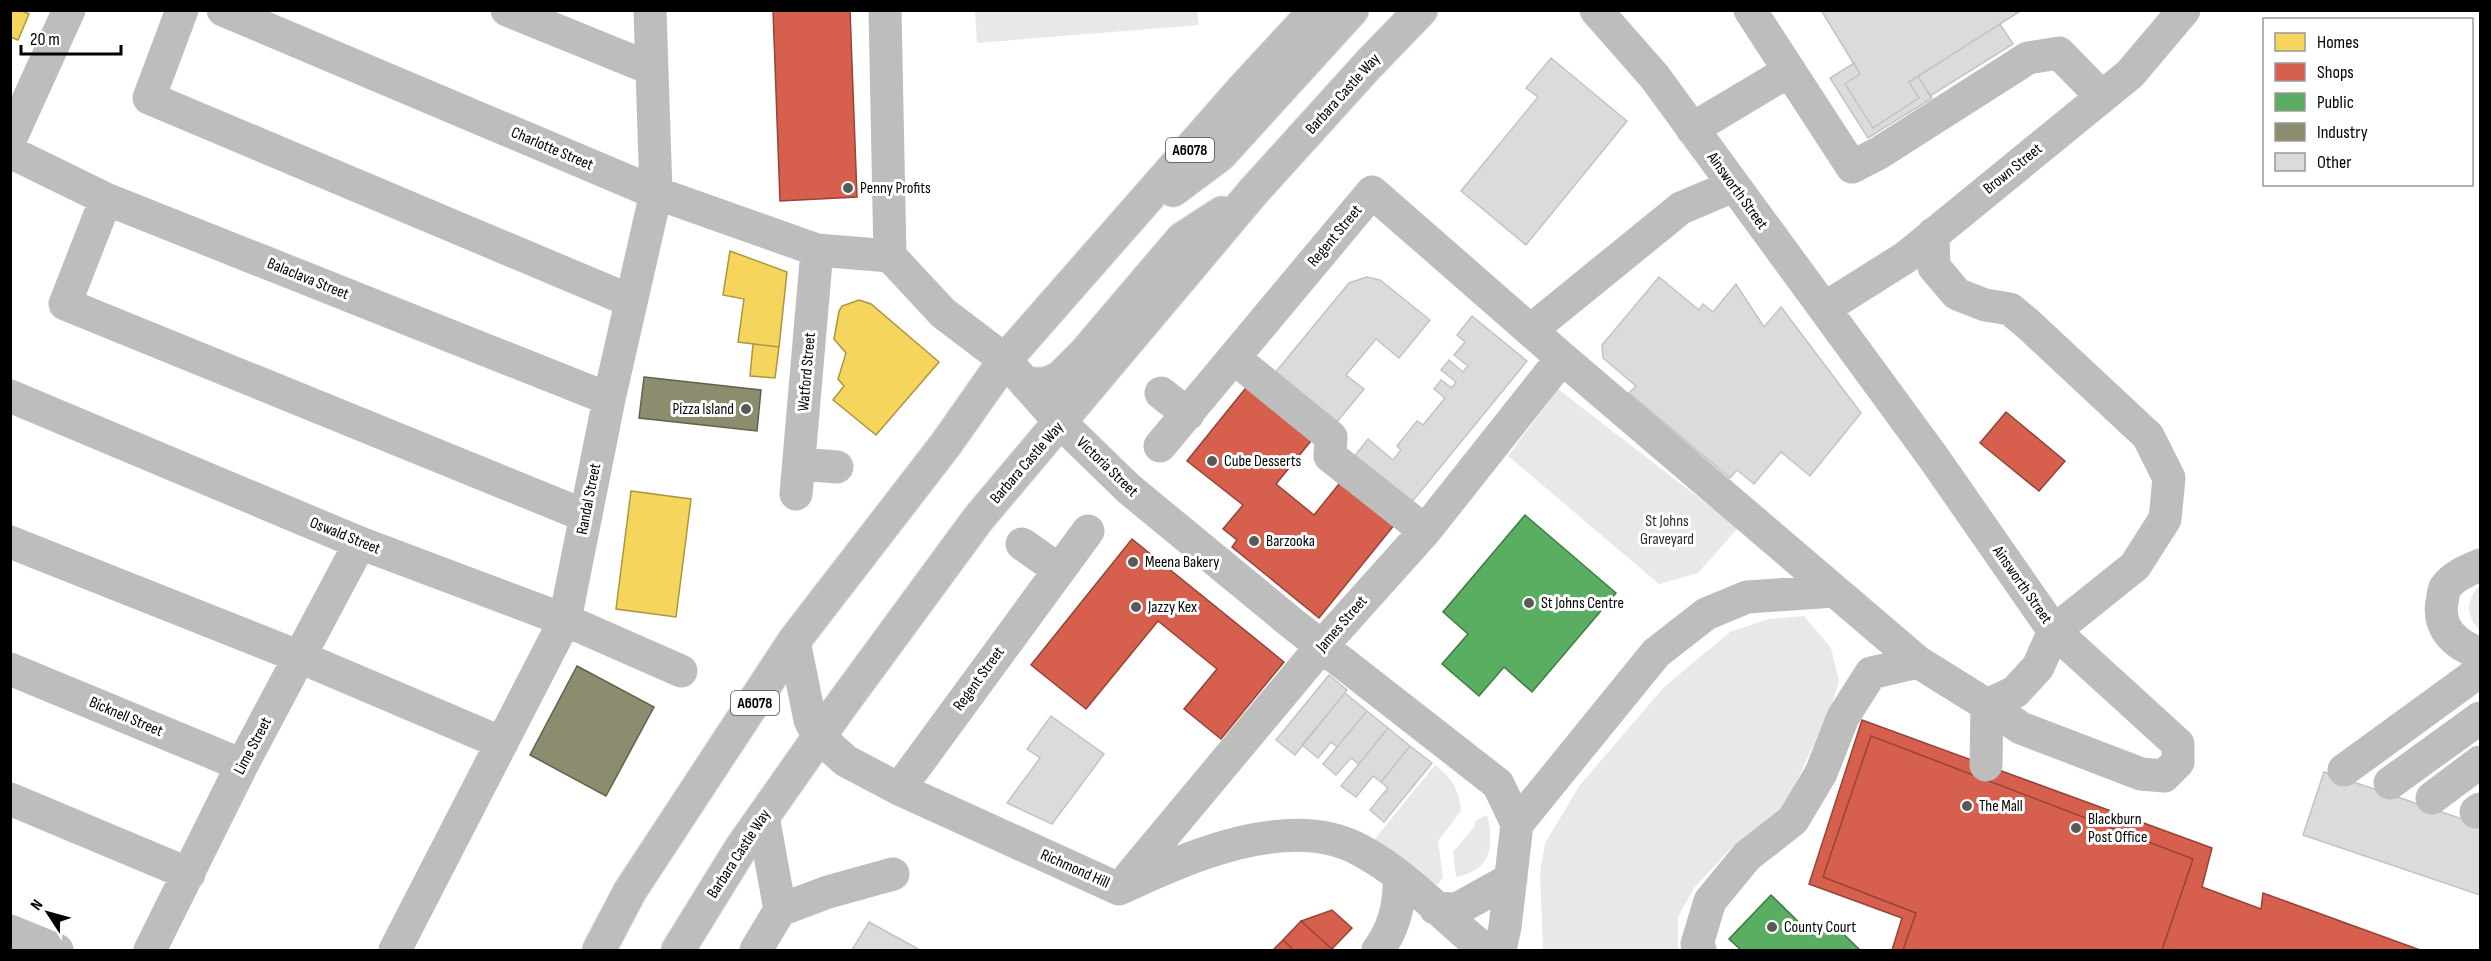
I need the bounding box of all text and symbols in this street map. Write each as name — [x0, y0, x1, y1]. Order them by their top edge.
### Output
scale bar — [21, 18, 122, 56]
legend — [2263, 18, 2473, 186]
text: 20 m — [30, 29, 60, 50]
text: Homes — [2317, 32, 2359, 53]
street label: Barbara Castle Way — [1302, 50, 1384, 138]
text: Shops — [2317, 62, 2354, 83]
text: Public — [2317, 92, 2354, 113]
text: Industry — [2317, 122, 2368, 143]
street label: Charlotte Street — [508, 123, 596, 175]
road number: A6078 — [1166, 138, 1214, 162]
street label: Brown Street — [1980, 139, 2046, 198]
street label: Ainsworth Street — [1702, 148, 1771, 233]
text: Other — [2317, 152, 2351, 173]
place label: Penny Profits — [860, 179, 931, 198]
marker: Penny Profits — [841, 181, 855, 195]
street label: Regent Street — [1304, 201, 1366, 271]
street label: Balaclava Street — [264, 254, 352, 304]
street label: Watford Street — [794, 332, 820, 412]
place label: Pizza Island — [672, 400, 734, 419]
marker: Pizza Island — [739, 402, 753, 416]
street label: Barbara Castle Way — [986, 418, 1068, 508]
street label: Victoria Street — [1072, 433, 1142, 501]
place label: Cube Desserts — [1224, 452, 1302, 471]
marker: Cube Desserts — [1205, 454, 1219, 468]
street label: Randal Street — [573, 462, 605, 536]
park label: St Johns Graveyard — [1640, 512, 1694, 549]
street label: Oswald Street — [307, 513, 383, 559]
place label: Barzooka — [1266, 532, 1315, 551]
marker: Barzooka — [1247, 534, 1261, 548]
street label: Ainsworth Street — [1988, 542, 2056, 628]
place label: Meena Bakery — [1145, 553, 1219, 572]
marker: Meena Bakery — [1126, 555, 1140, 569]
street label: James Street — [1312, 592, 1372, 657]
place label: St Johns Centre — [1541, 594, 1624, 613]
marker: St Johns Centre — [1522, 596, 1536, 610]
place label: Jazzy Kex — [1147, 598, 1197, 617]
marker: Jazzy Kex — [1129, 600, 1143, 614]
street label: Regent Street — [949, 643, 1009, 715]
road number: A6078 — [731, 691, 779, 715]
street label: Bicknell Street — [86, 693, 166, 741]
street label: Lime Street — [230, 714, 276, 778]
place label: The Mall — [1979, 797, 2023, 816]
marker: The Mall — [1960, 799, 1974, 813]
street label: Barbara Castle Way — [703, 806, 775, 902]
place label: Blackburn Post Office — [2088, 810, 2147, 847]
marker: Blackburn Post Office — [2069, 821, 2083, 835]
street label: Richmond Hill — [1037, 845, 1113, 893]
north arrow — [18, 883, 78, 943]
text: N — [27, 896, 47, 914]
place label: County Court — [1784, 918, 1856, 937]
marker: County Court — [1765, 920, 1779, 934]

